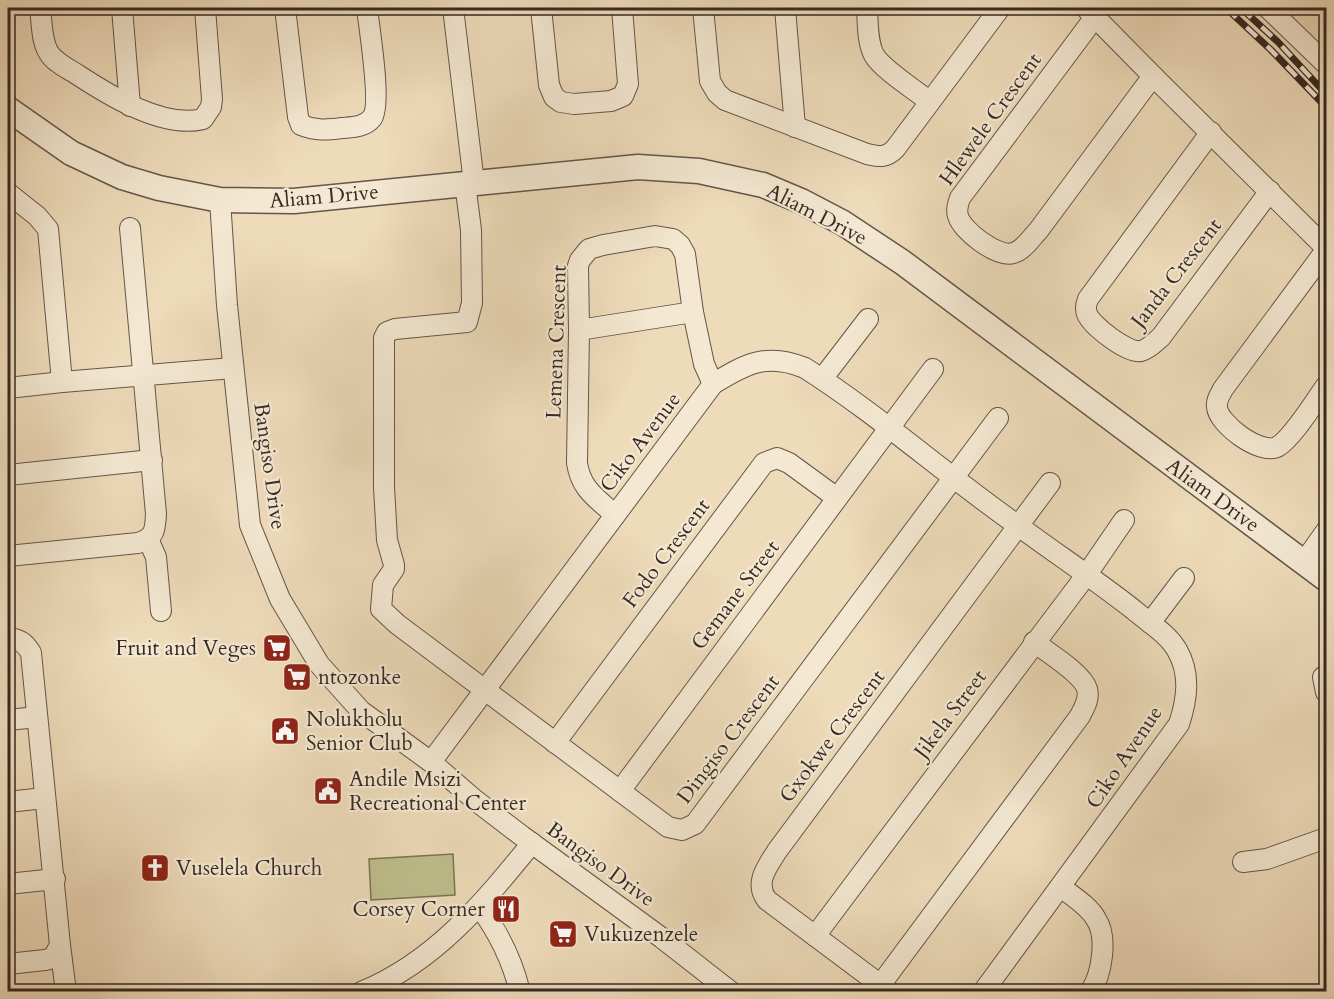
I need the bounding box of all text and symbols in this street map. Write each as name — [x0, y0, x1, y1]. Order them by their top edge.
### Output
street label: Hlewele Crescent — [932, 47, 1049, 191]
street label: Aliam Drive — [268, 177, 380, 216]
street label: Aliam Drive — [761, 177, 872, 252]
street label: Janda Crescent — [1122, 212, 1229, 337]
street label: Lemena Crescent — [539, 264, 574, 420]
street label: Ciko Avenue — [593, 386, 688, 498]
street label: Bangiso Drive — [246, 401, 293, 531]
street label: Aliam Drive — [1160, 452, 1266, 539]
street label: Fodo Crescent — [616, 493, 717, 614]
street label: Gemane Street — [685, 534, 787, 656]
supermarket icon: Fruit and Veges — [261, 632, 293, 664]
place label: Fruit and Veges — [116, 634, 256, 663]
supermarket icon: ntozonke — [281, 661, 313, 693]
place label: ntozonke — [318, 663, 401, 692]
street label: Gxokwe Crescent — [773, 664, 892, 809]
street label: Jikela Street — [906, 664, 994, 767]
street label: Dingiso Crescent — [670, 669, 787, 810]
street label: Ciko Avenue — [1079, 700, 1170, 814]
place label: Nolukholu Senior Club — [306, 705, 413, 758]
public building icon: Nolukholu Senior Club — [269, 715, 301, 747]
place label: Andile Msizi Recreational Center — [349, 765, 527, 818]
public building icon: Andile Msizi Recreational Center — [312, 775, 344, 807]
street label: Bangiso Drive — [541, 815, 661, 914]
church icon: Vuselela Church — [139, 852, 171, 884]
place label: Vuselela Church — [176, 854, 323, 883]
restaurant icon: Corsey Corner — [490, 893, 522, 925]
place label: Corsey Corner — [352, 895, 485, 924]
supermarket icon: Vukuzenzele — [547, 918, 579, 950]
place label: Vukuzenzele — [584, 920, 698, 949]

